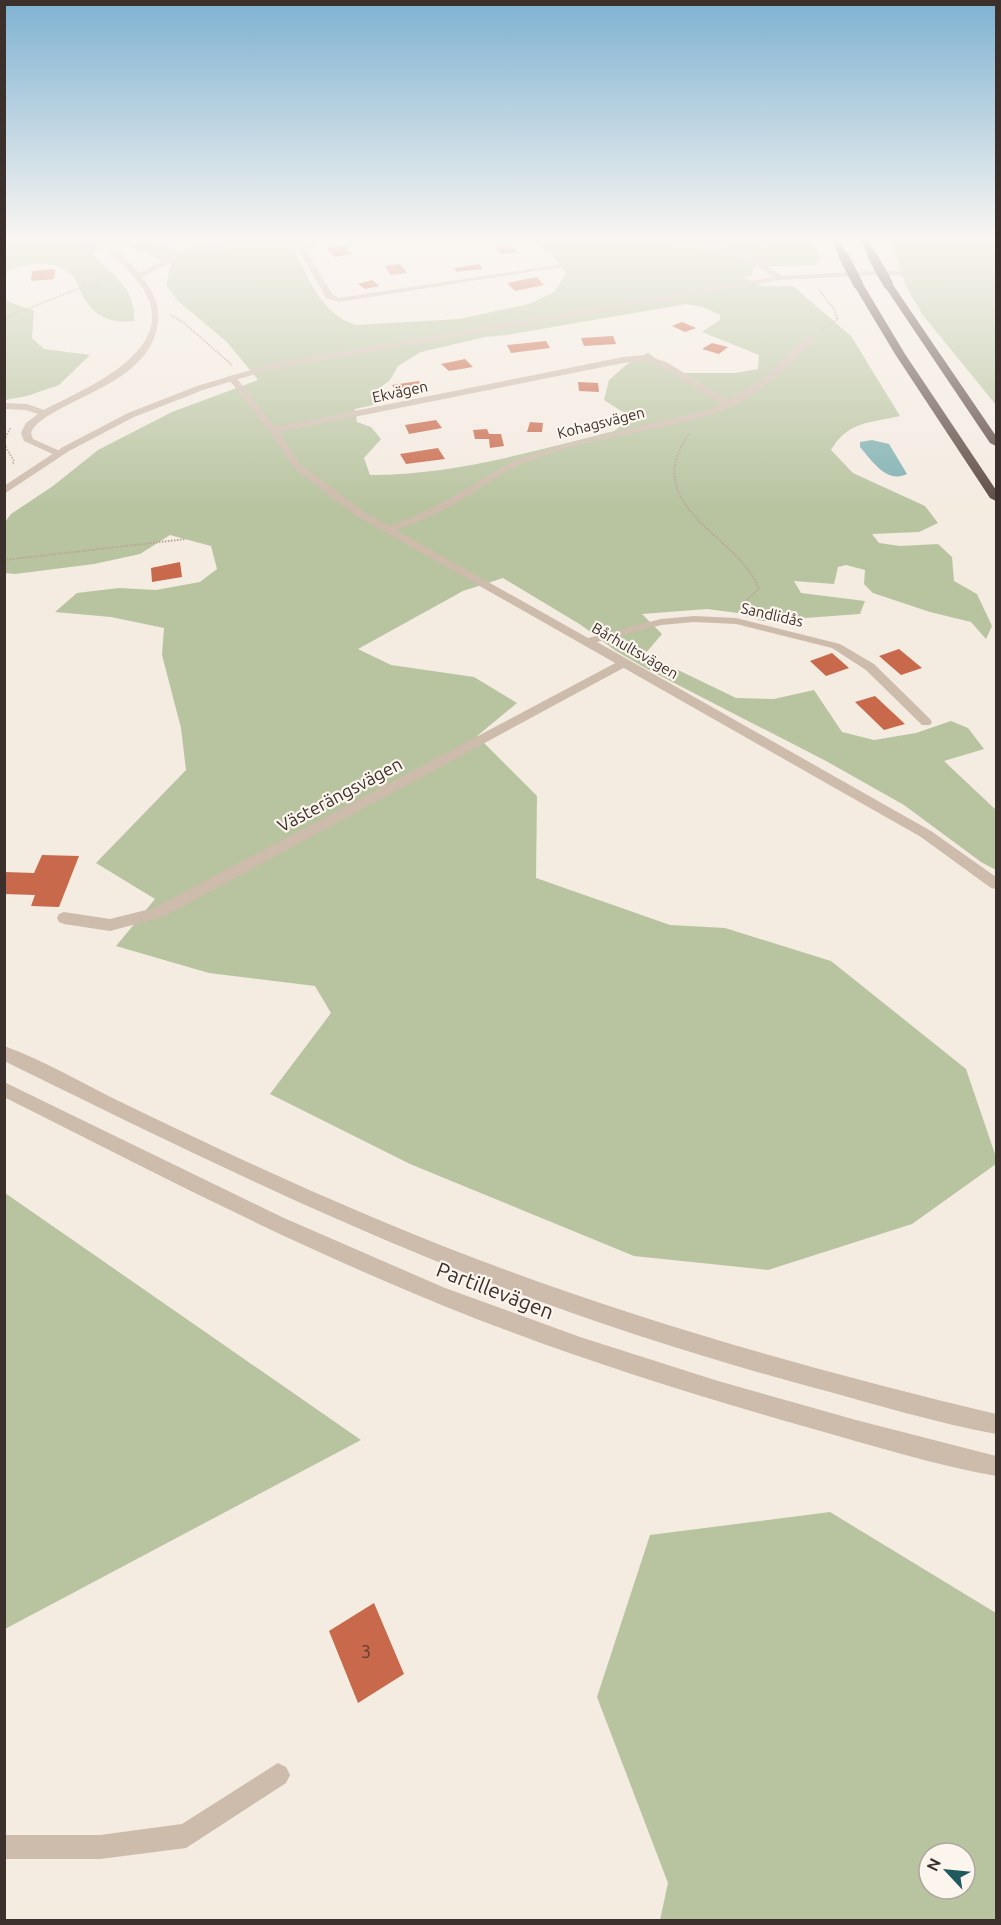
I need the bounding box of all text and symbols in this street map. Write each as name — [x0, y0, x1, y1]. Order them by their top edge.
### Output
street label: Ekvägen — [370, 377, 429, 406]
street label: Kohagsvägen — [555, 403, 646, 442]
street label: Sandlidås — [739, 599, 805, 630]
street label: Bårhultsvägen — [589, 619, 681, 682]
street label: Västerängsvägen — [274, 753, 405, 835]
street label: Partillevägen — [433, 1257, 557, 1323]
house number: 3 — [361, 1641, 371, 1661]
north arrow — [917, 1841, 977, 1901]
text: N — [923, 1855, 944, 1874]

